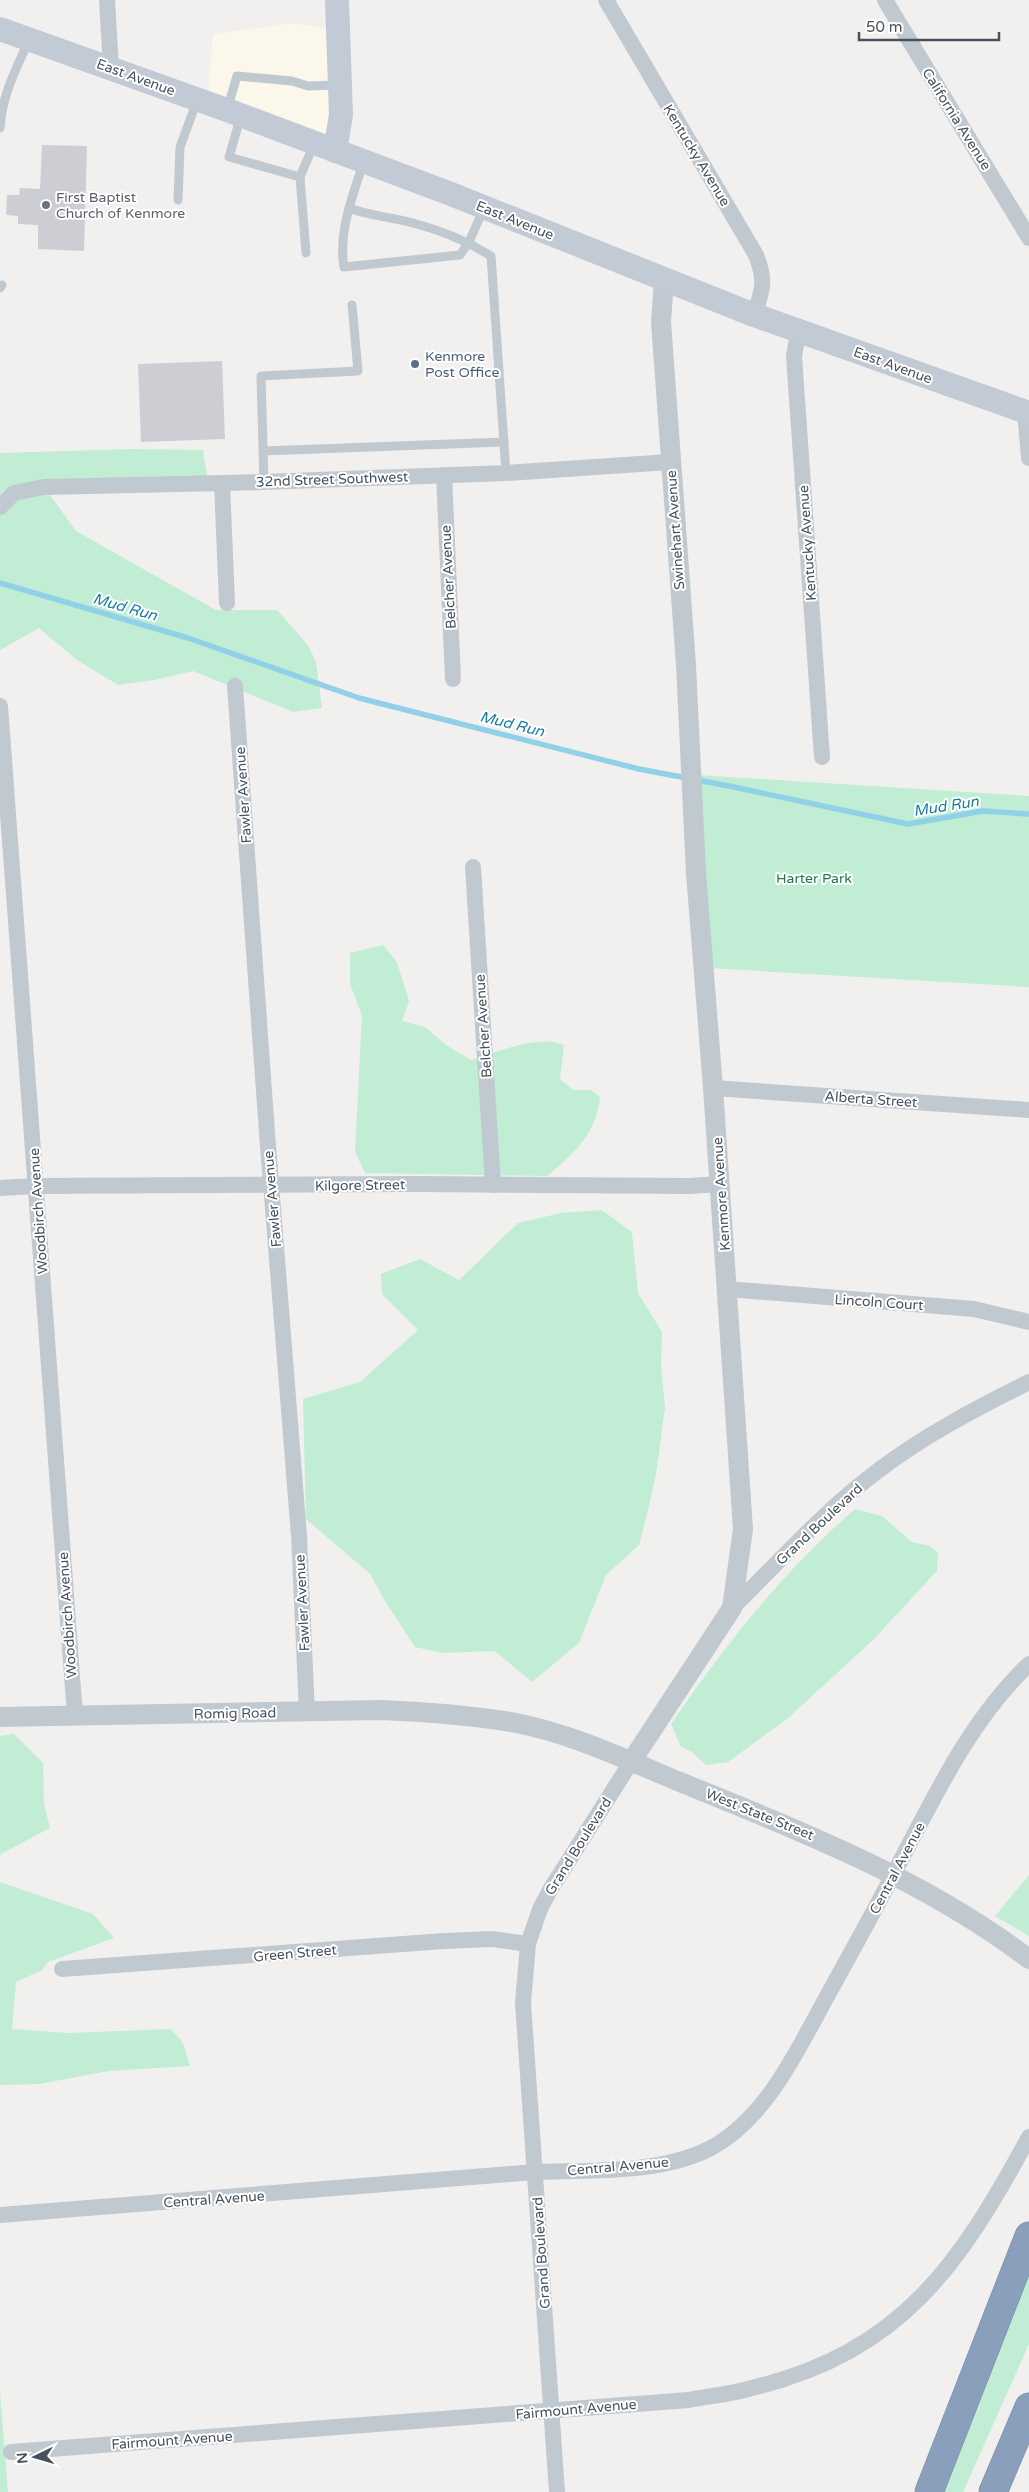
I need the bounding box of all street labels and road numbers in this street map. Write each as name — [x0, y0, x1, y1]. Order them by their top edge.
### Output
street label: East Avenue — [94, 55, 178, 100]
street label: California Avenue — [918, 65, 995, 173]
street label: Kentucky Avenue — [659, 101, 734, 209]
street label: East Avenue — [473, 197, 556, 244]
street label: East Avenue — [851, 343, 935, 388]
street label: 32nd Street Southwest — [255, 468, 409, 491]
street label: Swinehart Avenue — [663, 469, 688, 590]
street label: Kentucky Avenue — [795, 484, 820, 601]
street label: Belcher Avenue — [437, 524, 460, 629]
street label: Fawler Avenue — [232, 746, 255, 844]
street label: Belcher Avenue — [471, 973, 496, 1078]
street label: Alberta Street — [824, 1088, 919, 1111]
street label: Kenmore Avenue — [709, 1136, 734, 1251]
street label: Woodbirch Avenue — [26, 1147, 51, 1275]
street label: Fawler Avenue — [260, 1150, 285, 1248]
street label: Kilgore Street — [315, 1176, 406, 1195]
street label: Lincoln Court — [834, 1291, 925, 1314]
street label: Grand Boulevard — [773, 1480, 866, 1569]
street label: Woodbirch Avenue — [55, 1551, 80, 1679]
street label: Fawler Avenue — [291, 1554, 314, 1652]
street label: Romig Road — [194, 1704, 276, 1723]
street label: West State Street — [703, 1785, 817, 1844]
street label: Grand Boulevard — [542, 1794, 615, 1898]
street label: Central Avenue — [866, 1819, 929, 1917]
street label: Green Street — [253, 1941, 338, 1966]
street label: Central Avenue — [567, 2154, 669, 2179]
street label: Central Avenue — [163, 2187, 265, 2212]
street label: Grand Boulevard — [529, 2196, 554, 2309]
street label: Fairmount Avenue — [515, 2396, 637, 2423]
street label: Fairmount Avenue — [111, 2428, 233, 2453]

